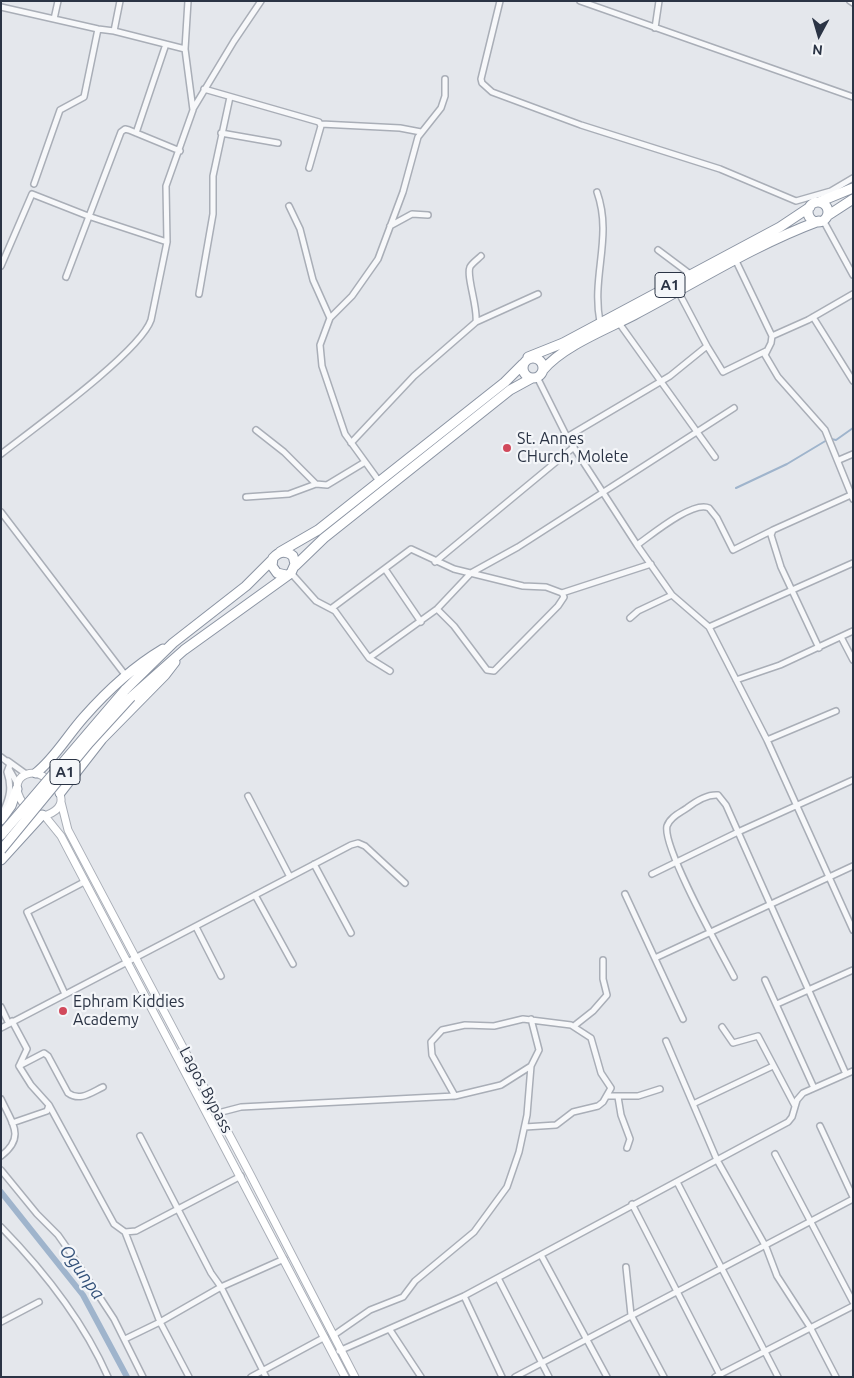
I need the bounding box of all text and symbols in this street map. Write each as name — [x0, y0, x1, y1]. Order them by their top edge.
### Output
north arrow — [794, 10, 844, 60]
text: N — [811, 41, 823, 58]
road number: A1 — [655, 272, 685, 298]
place label: St. Annes CHurch, Molete — [517, 429, 629, 467]
marker: St. Annes CHurch, Molete — [501, 442, 513, 454]
road number: A1 — [50, 760, 80, 784]
place label: Ephram Kiddies Academy — [73, 992, 185, 1030]
marker: Ephram Kiddies Academy — [57, 1005, 69, 1017]
street label: Lagos Bypass — [175, 1044, 237, 1136]
water label: Ogunpa — [55, 1240, 109, 1304]

